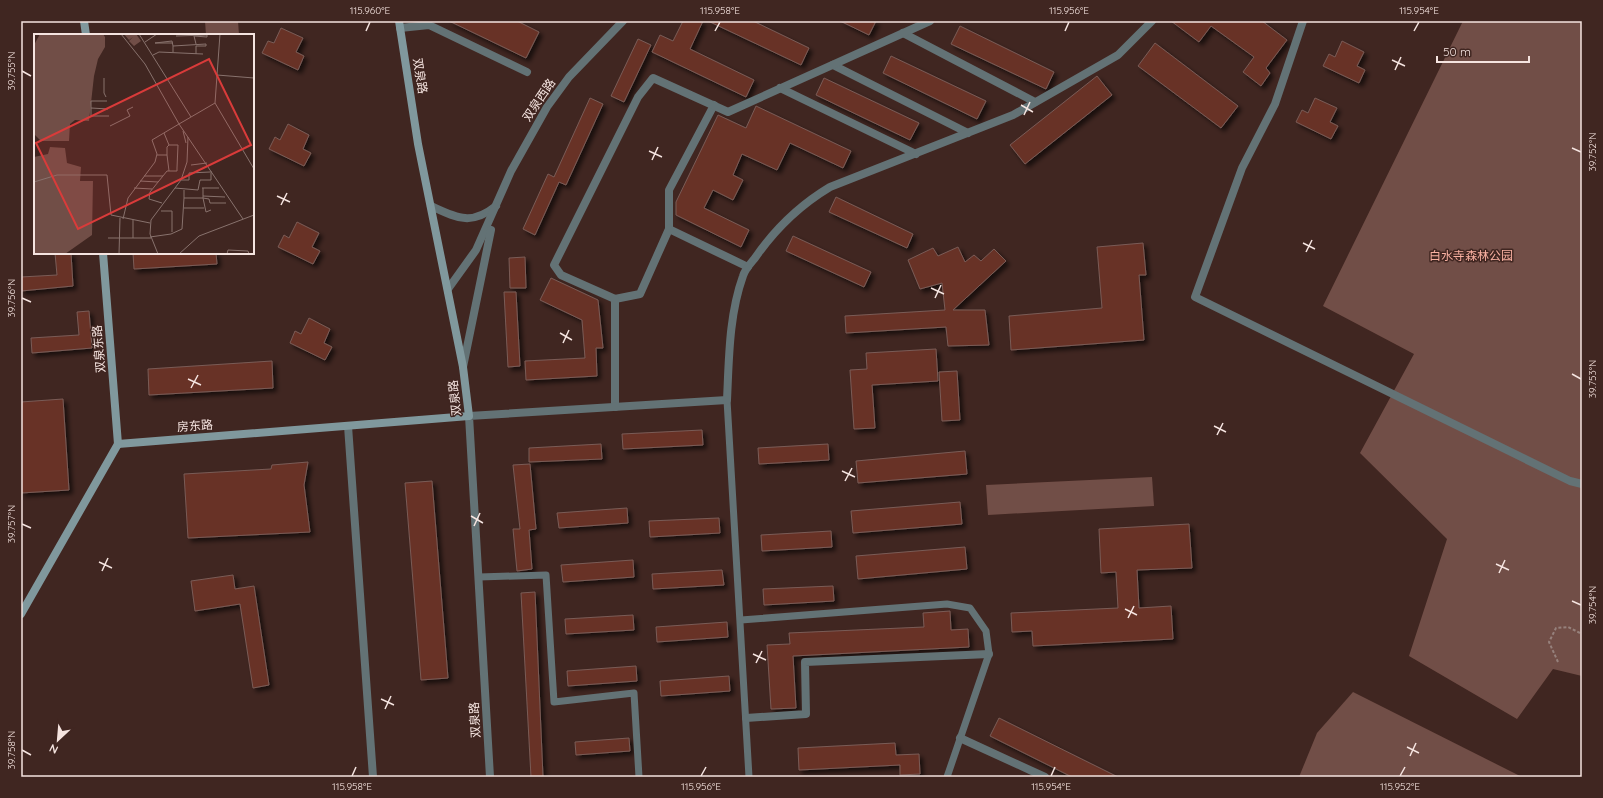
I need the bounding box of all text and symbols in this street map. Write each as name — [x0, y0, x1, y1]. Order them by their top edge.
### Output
text: 115.960°E — [350, 4, 390, 17]
text: 115.958°E — [700, 4, 740, 17]
text: 115.956°E — [1049, 4, 1089, 17]
text: 115.954°E — [1399, 4, 1439, 17]
inset map — [34, 34, 254, 254]
scale bar — [1437, 38, 1529, 64]
text: 50 m — [1443, 44, 1471, 59]
text: 39.755°N — [5, 52, 18, 90]
street label: 双泉路 — [410, 57, 431, 95]
street label: 双泉西路 — [519, 76, 558, 124]
text: 39.752°N — [1586, 133, 1599, 171]
park label: 白水寺森林公园 — [1429, 248, 1513, 263]
text: 39.756°N — [5, 279, 18, 317]
street label: 双泉东路 — [89, 324, 108, 374]
text: 39.753°N — [1586, 360, 1599, 398]
street label: 双泉路 — [445, 379, 464, 417]
street label: 房东路 — [176, 417, 213, 434]
text: 39.757°N — [5, 505, 18, 543]
text: 39.754°N — [1586, 586, 1599, 624]
street label: 双泉路 — [466, 702, 483, 738]
north arrow — [38, 720, 78, 760]
text: 39.758°N — [5, 731, 18, 769]
text: N — [47, 741, 60, 757]
text: 115.958°E — [332, 780, 372, 793]
text: 115.956°E — [681, 780, 721, 793]
text: 115.954°E — [1031, 780, 1071, 793]
text: 115.952°E — [1380, 780, 1420, 793]

